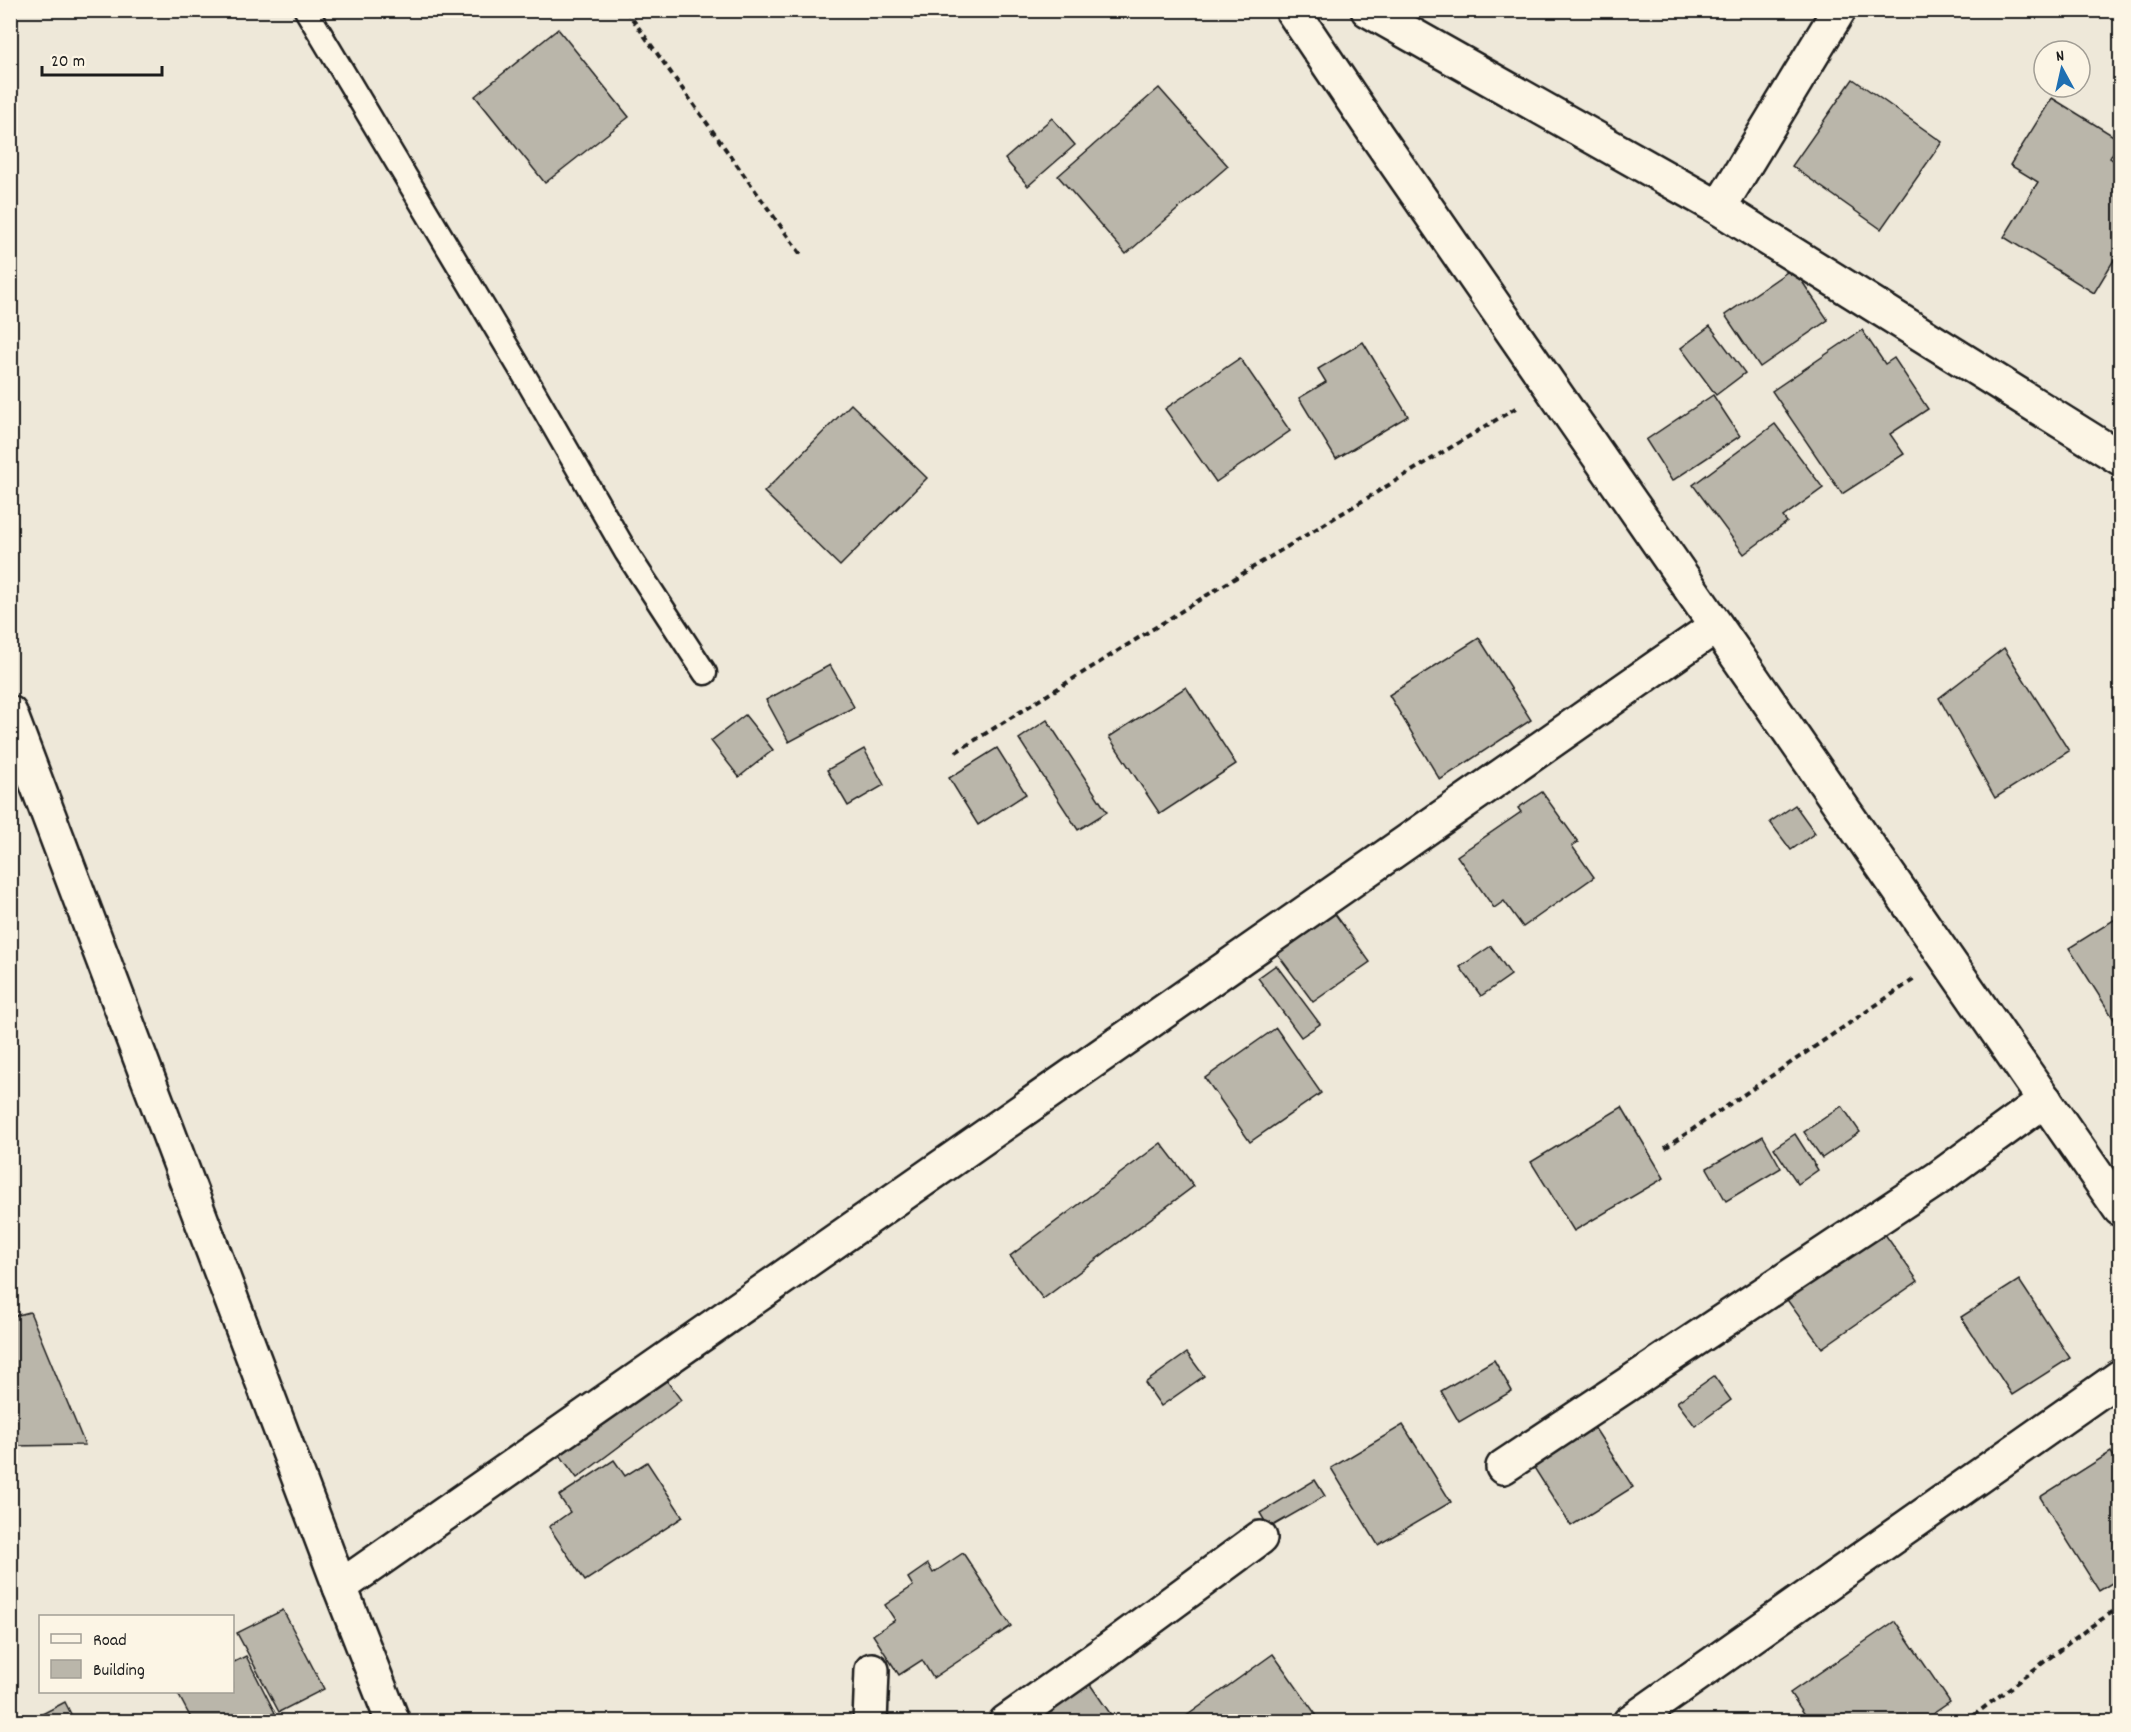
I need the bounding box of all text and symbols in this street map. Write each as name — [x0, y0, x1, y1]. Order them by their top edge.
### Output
scale bar — [42, 39, 162, 77]
north arrow — [2032, 39, 2092, 99]
text: N — [2055, 45, 2066, 69]
text: 20 m — [51, 50, 85, 75]
legend — [39, 1615, 234, 1693]
text: Road — [93, 1629, 127, 1654]
text: Building — [93, 1659, 145, 1684]

